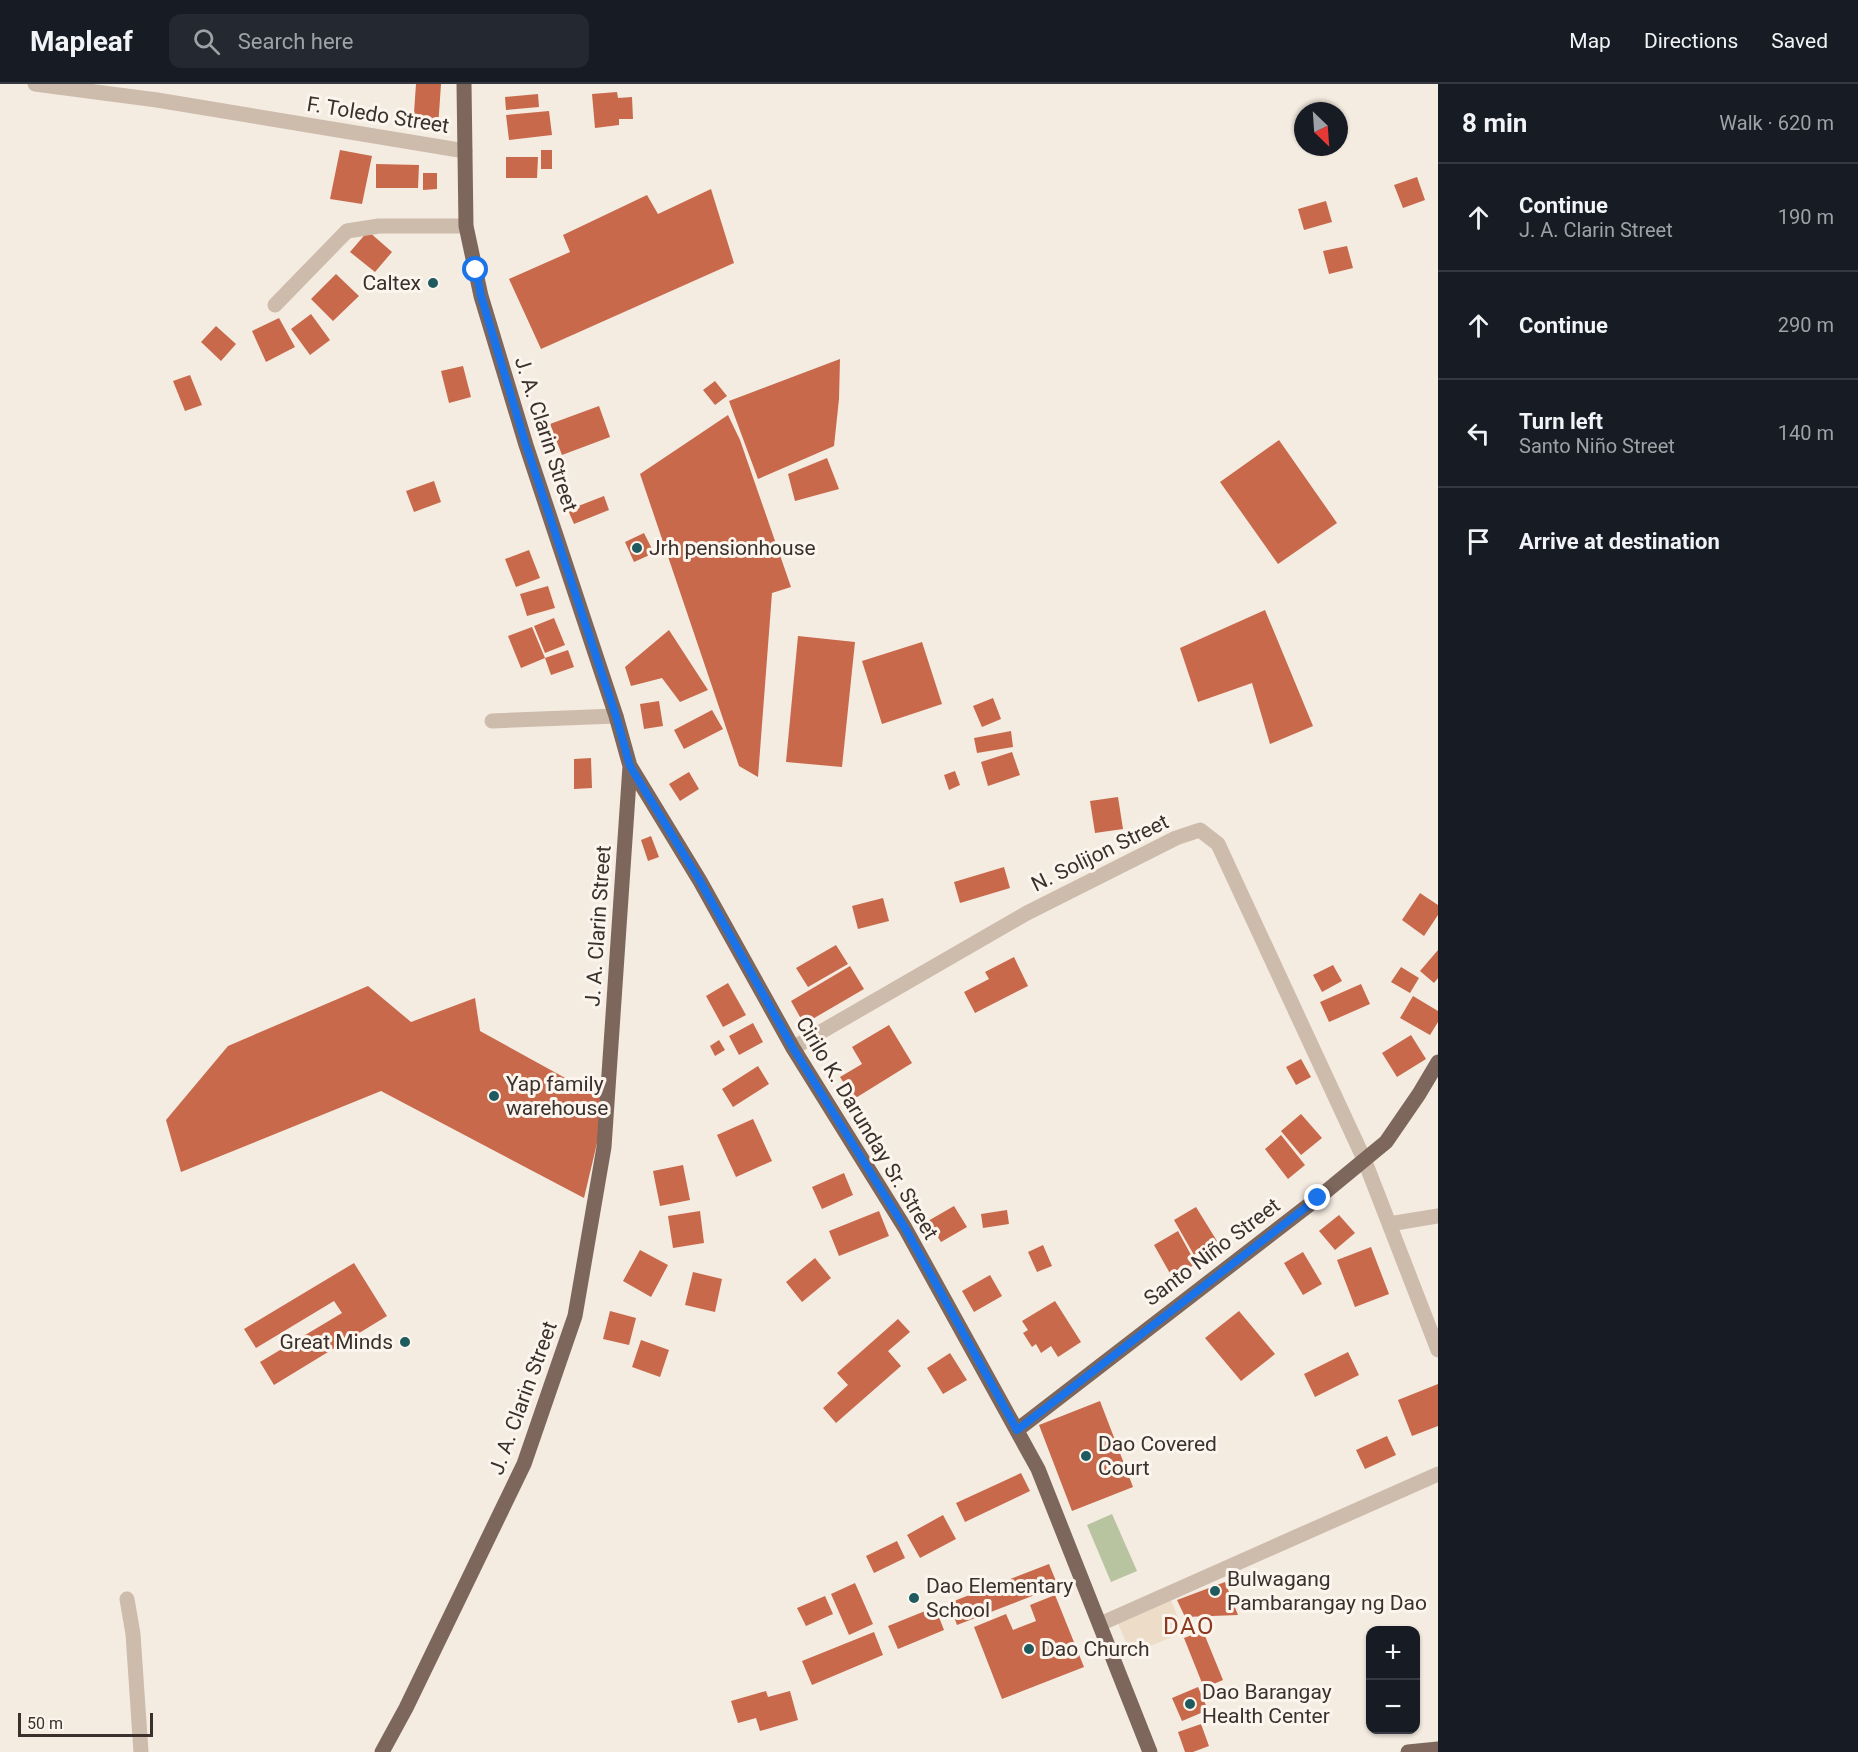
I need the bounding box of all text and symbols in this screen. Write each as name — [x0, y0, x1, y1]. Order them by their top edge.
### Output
search box — [169, 14, 589, 68]
text: Mapleaf — [30, 25, 133, 58]
icon: search — [190, 25, 223, 58]
text: Search here — [238, 29, 354, 54]
text: Map — [1569, 29, 1611, 53]
text: Directions — [1644, 29, 1738, 53]
text: Saved — [1771, 29, 1828, 53]
street label: F. Toledo Street — [305, 92, 451, 138]
north arrow — [1294, 102, 1348, 156]
text: 8 min — [1462, 108, 1527, 138]
text: Walk · 620 m — [1719, 111, 1834, 135]
text: Continue — [1519, 193, 1608, 218]
icon: ahead — [1462, 201, 1495, 234]
text: 190 m — [1778, 205, 1834, 229]
text: J. A. Clarin Street — [1519, 218, 1673, 242]
route start — [462, 256, 488, 282]
place label: Caltex — [362, 271, 421, 295]
marker: Caltex — [426, 276, 440, 290]
icon: ahead — [1462, 309, 1495, 342]
text: Continue — [1519, 313, 1608, 338]
text: 290 m — [1778, 313, 1834, 337]
street label: J. A. Clarin Street — [510, 354, 582, 515]
text: Turn left — [1519, 409, 1603, 434]
icon: left — [1462, 417, 1495, 450]
text: 140 m — [1778, 421, 1834, 445]
text: Santo Niño Street — [1519, 434, 1675, 458]
icon: arrive — [1462, 525, 1495, 558]
text: Arrive at destination — [1519, 529, 1720, 554]
place label: Jrh pensionhouse — [649, 536, 816, 560]
marker: Jrh pensionhouse — [630, 541, 644, 555]
street label: N. Solijon Street — [1028, 809, 1173, 897]
street label: J. A. Clarin Street — [580, 845, 616, 1007]
street label: Cirilo K. Darunday Sr. Street — [791, 1012, 943, 1244]
place label: Yap family warehouse — [506, 1072, 608, 1120]
marker: Yap family warehouse — [487, 1089, 501, 1103]
route end — [1304, 1184, 1330, 1210]
street label: Santo Niño Street — [1139, 1193, 1285, 1311]
street label: J. A. Clarin Street — [484, 1318, 562, 1478]
place label: Great Minds — [279, 1330, 393, 1354]
marker: Great Minds — [398, 1335, 412, 1349]
place label: Dao Covered Court — [1098, 1432, 1217, 1480]
marker: Dao Covered Court — [1079, 1449, 1093, 1463]
place label: Bulwagang Pambarangay ng Dao — [1227, 1567, 1427, 1615]
place label: Dao Elementary School — [926, 1574, 1073, 1622]
marker: Bulwagang Pambarangay ng Dao — [1208, 1584, 1222, 1598]
marker: Dao Elementary School — [907, 1591, 921, 1605]
district label: DAO — [1163, 1612, 1215, 1640]
map controls — [1366, 1626, 1420, 1734]
button: + — [1366, 1626, 1420, 1680]
place label: Dao Church — [1041, 1637, 1150, 1661]
marker: Dao Church — [1022, 1642, 1036, 1656]
place label: Dao Barangay Health Center — [1202, 1680, 1332, 1728]
button: − — [1366, 1680, 1420, 1734]
marker: Dao Barangay Health Center — [1183, 1697, 1197, 1711]
scale bar — [18, 1710, 153, 1738]
text: 50 m — [27, 1714, 63, 1733]

